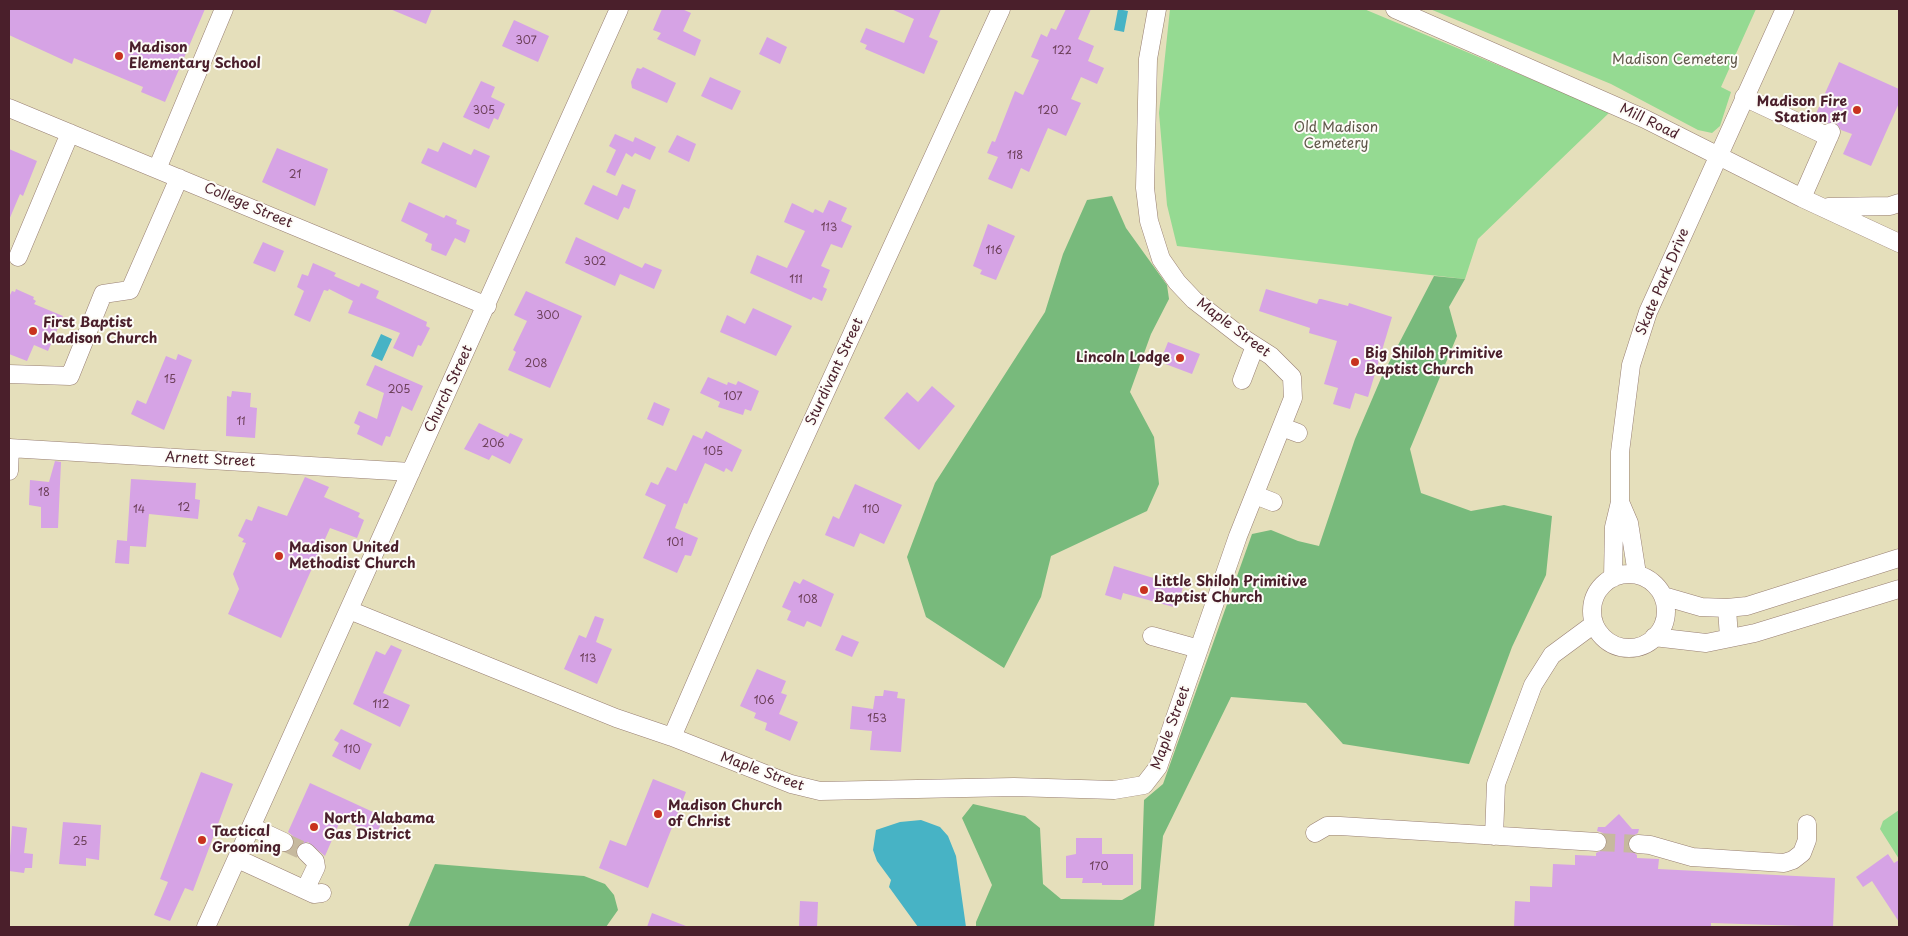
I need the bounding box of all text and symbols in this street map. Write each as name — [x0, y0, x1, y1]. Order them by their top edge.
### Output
house number: 307 — [515, 34, 537, 48]
place label: Madison Elementary School — [129, 40, 261, 72]
house number: 122 — [1052, 44, 1072, 58]
marker: Madison Elementary School — [113, 50, 125, 62]
park label: Madison Cemetery — [1612, 52, 1738, 68]
place label: Madison Fire Station #1 — [1757, 94, 1847, 126]
street label: Mill Road — [1617, 101, 1681, 143]
house number: 305 — [473, 104, 495, 118]
house number: 120 — [1038, 104, 1058, 118]
marker: Madison Fire Station #1 — [1851, 104, 1863, 116]
park label: Old Madison Cemetery — [1294, 120, 1378, 152]
house number: 118 — [1007, 149, 1023, 163]
house number: 21 — [289, 168, 301, 182]
street label: College Street — [201, 180, 295, 232]
house number: 113 — [821, 221, 837, 235]
street label: Skate Park Drive — [1633, 226, 1693, 338]
house number: 116 — [986, 244, 1002, 258]
house number: 302 — [584, 255, 606, 269]
house number: 111 — [789, 273, 803, 287]
street label: Maple Street — [1193, 295, 1273, 361]
house number: 300 — [536, 309, 560, 323]
place label: First Baptist Madison Church — [43, 315, 157, 348]
street label: Sturdivant Street — [803, 315, 867, 429]
marker: First Baptist Madison Church — [27, 325, 39, 337]
street label: Church Street — [421, 343, 477, 435]
place label: Big Shiloh Primitive Baptist Church — [1365, 346, 1503, 378]
place label: Lincoln Lodge — [1076, 350, 1170, 366]
marker: Lincoln Lodge — [1174, 352, 1186, 364]
marker: Big Shiloh Primitive Baptist Church — [1349, 356, 1361, 368]
house number: 208 — [525, 357, 547, 371]
house number: 15 — [164, 373, 176, 387]
house number: 205 — [388, 383, 410, 397]
house number: 107 — [724, 390, 742, 404]
house number: 11 — [236, 415, 246, 429]
house number: 206 — [482, 437, 504, 451]
house number: 105 — [703, 445, 723, 459]
street label: Arnett Street — [164, 449, 256, 471]
house number: 18 — [38, 486, 50, 500]
house number: 12 — [178, 501, 190, 515]
house number: 14 — [133, 503, 145, 517]
house number: 110 — [862, 503, 880, 517]
house number: 101 — [666, 536, 684, 550]
place label: Madison United Methodist Church — [289, 540, 416, 572]
marker: Madison United Methodist Church — [273, 550, 285, 562]
place label: Little Shiloh Primitive Baptist Church — [1154, 574, 1307, 606]
marker: Little Shiloh Primitive Baptist Church — [1138, 584, 1150, 596]
house number: 108 — [798, 593, 818, 607]
house number: 113 — [580, 652, 596, 666]
street label: Maple Street — [1148, 684, 1194, 772]
house number: 106 — [754, 694, 774, 708]
house number: 112 — [372, 698, 390, 712]
house number: 153 — [867, 712, 887, 726]
house number: 110 — [343, 743, 361, 757]
street label: Maple Street — [718, 749, 806, 795]
place label: Madison Church of Christ — [668, 798, 782, 830]
marker: Madison Church of Christ — [652, 808, 664, 820]
place label: North Alabama Gas District — [324, 811, 435, 844]
marker: North Alabama Gas District — [308, 821, 320, 833]
place label: Tactical Grooming — [212, 824, 281, 856]
marker: Tactical Grooming — [196, 834, 208, 846]
house number: 25 — [73, 835, 87, 849]
house number: 170 — [1090, 860, 1108, 874]

